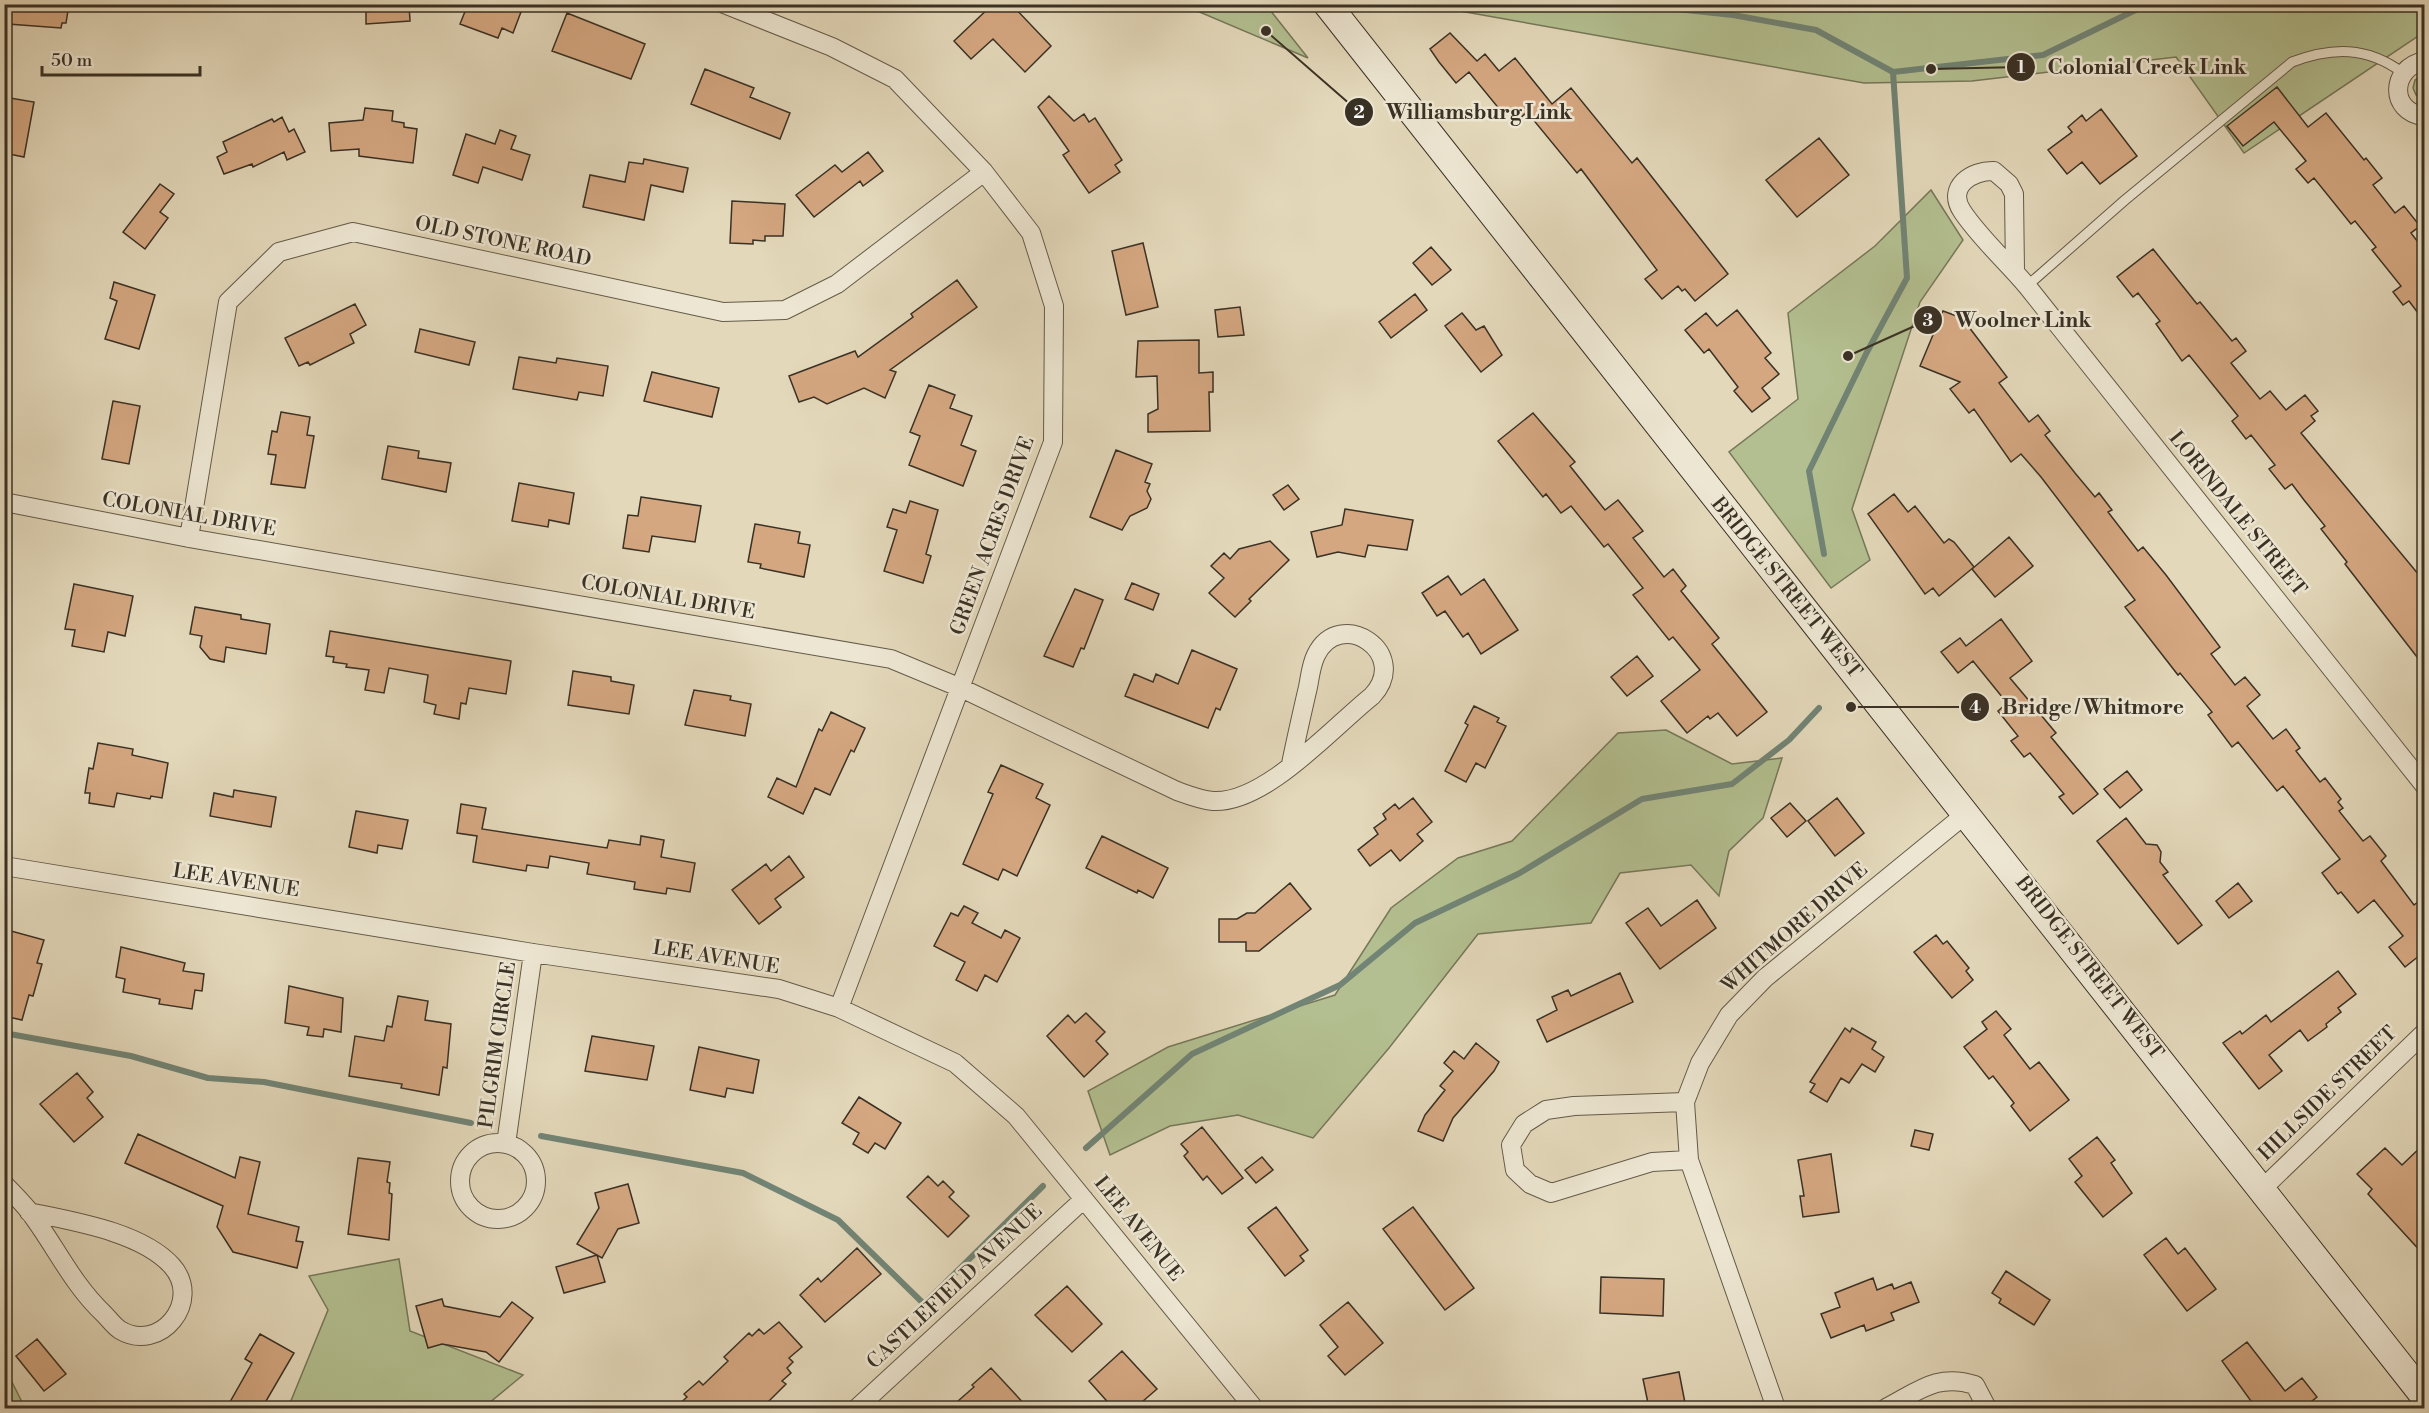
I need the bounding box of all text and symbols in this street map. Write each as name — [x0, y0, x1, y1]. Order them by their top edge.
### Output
scale bar — [42, 39, 200, 77]
callout: Colonial Creek Link — [2006, 47, 2259, 86]
text: 50 m — [51, 49, 93, 72]
text: Colonial Creek Link — [2048, 55, 2247, 81]
text: 1 — [2017, 56, 2026, 79]
callout: Williamsburg Link — [1344, 92, 1583, 131]
text: Williamsburg Link — [1385, 100, 1573, 126]
text: 2 — [1353, 101, 1365, 124]
street label: OLD STONE ROAD — [413, 211, 593, 273]
callout: Woolner Link — [1913, 300, 2104, 339]
text: Woolner Link — [1954, 308, 2092, 334]
text: 3 — [1923, 309, 1934, 332]
street label: LORINDALE STREET — [2163, 426, 2311, 602]
street label: GREEN ACRES DRIVE — [945, 433, 1041, 639]
street label: COLONIAL DRIVE — [100, 487, 278, 543]
street label: BRIDGE STREET WEST — [1705, 492, 1867, 684]
street label: COLONIAL DRIVE — [579, 570, 757, 626]
callout: Bridge / Whitmore — [1960, 688, 2196, 727]
text: Bridge / Whitmore — [2002, 695, 2184, 721]
text: 4 — [1969, 696, 1981, 719]
street label: WHITMORE DRIVE — [1716, 858, 1873, 999]
street label: LEE AVENUE — [171, 859, 301, 903]
street label: BRIDGE STREET WEST — [2009, 871, 2168, 1065]
street label: LEE AVENUE — [651, 936, 781, 980]
street label: PILGRIM CIRCLE — [474, 960, 522, 1130]
street label: HILLSIDE STREET — [2253, 1021, 2403, 1167]
street label: LEE AVENUE — [1088, 1171, 1188, 1287]
street label: CASTLEFIELD AVENUE — [862, 1199, 1048, 1375]

